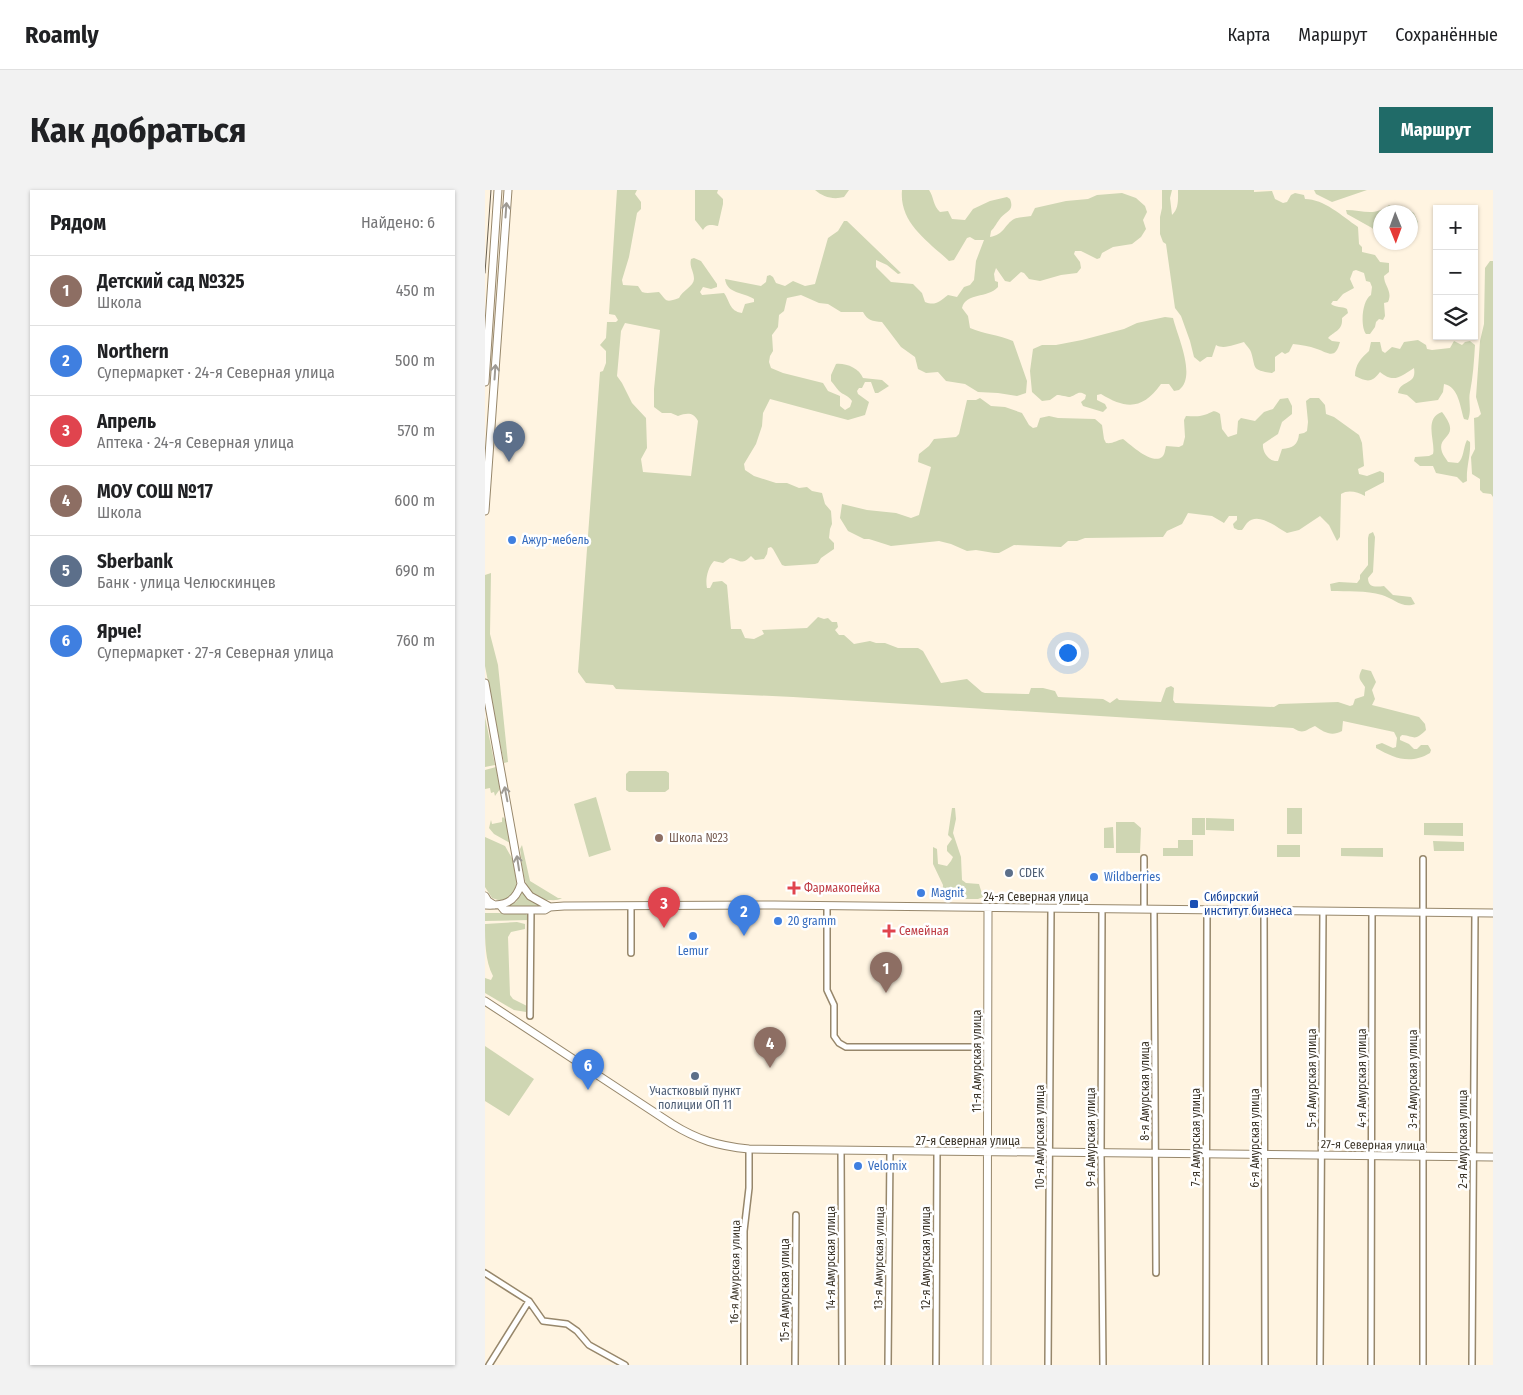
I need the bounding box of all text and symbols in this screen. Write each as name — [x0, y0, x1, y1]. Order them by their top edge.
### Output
text: Roamly — [25, 21, 99, 49]
text: Карта — [1227, 24, 1270, 46]
text: Маршрут — [1298, 24, 1367, 46]
text: Сохранённые — [1395, 24, 1498, 46]
button: Маршрут — [1379, 107, 1493, 153]
text: Как добраться — [30, 109, 247, 151]
one-way arrow — [502, 202, 511, 218]
north arrow — [1373, 205, 1418, 250]
map controls — [1433, 205, 1478, 340]
button: + — [1433, 205, 1478, 250]
text: Рядом — [50, 210, 106, 236]
text: Найдено: 6 — [361, 213, 435, 232]
button: − — [1433, 250, 1478, 295]
text: Детский сад №325 — [97, 270, 245, 293]
text: 1 — [63, 281, 69, 300]
text: 450 m — [396, 281, 435, 300]
text: Школа — [97, 293, 142, 312]
button: layers — [1433, 295, 1478, 340]
text: Northern — [97, 340, 169, 363]
text: 2 — [62, 351, 70, 370]
text: 500 m — [395, 351, 435, 370]
text: Супермаркет · 24-я Северная улица — [97, 363, 335, 382]
one-way arrow — [490, 364, 499, 380]
text: Апрель — [97, 410, 156, 433]
text: 3 — [62, 421, 70, 440]
text: 570 m — [397, 421, 435, 440]
pin: 5 — [493, 421, 525, 462]
text: Аптека · 24-я Северная улица — [97, 433, 294, 452]
text: МОУ СОШ №17 — [97, 480, 213, 503]
text: 4 — [62, 491, 70, 510]
text: 600 m — [394, 491, 435, 510]
text: Школа — [97, 503, 142, 522]
place label: Ажур-мебель — [522, 533, 590, 547]
marker: Ажур-мебель — [506, 534, 518, 546]
text: Sberbank — [97, 550, 173, 573]
text: 5 — [62, 561, 70, 580]
text: 690 m — [395, 561, 435, 580]
text: Банк · улица Челюскинцев — [97, 573, 276, 592]
text: Ярче! — [97, 620, 141, 643]
text: 6 — [62, 631, 70, 650]
text: 760 m — [397, 631, 435, 650]
your location — [1055, 640, 1081, 666]
text: Супермаркет · 27-я Северная улица — [97, 643, 334, 662]
one-way arrow — [500, 787, 510, 803]
place label: Школа №23 — [669, 831, 728, 845]
marker: Школа №23 — [653, 832, 665, 844]
one-way arrow — [513, 855, 523, 871]
place label: CDEK — [1019, 866, 1045, 880]
marker: CDEK — [1003, 867, 1015, 879]
place label: Wildberries — [1104, 870, 1160, 884]
marker: Wildberries — [1088, 871, 1100, 883]
place label: Фармакопейка — [804, 881, 880, 895]
marker: Фармакопейка — [788, 882, 800, 894]
place label: Magnit — [931, 886, 964, 900]
pin: 3 — [648, 887, 680, 928]
marker: Magnit — [915, 887, 927, 899]
street label: 24-я Северная улица — [983, 890, 1089, 904]
place label: Сибирский институт бизнеса — [1204, 890, 1293, 918]
pin: 2 — [728, 895, 760, 936]
marker: Сибирский институт бизнеса — [1188, 898, 1200, 910]
place label: 20 gramm — [788, 914, 836, 928]
marker: 20 gramm — [772, 915, 784, 927]
place label: Семейная — [899, 924, 949, 938]
marker: Семейная — [883, 925, 895, 937]
marker: Lemur — [687, 930, 699, 942]
place label: Lemur — [678, 944, 709, 958]
pin: 1 — [870, 952, 902, 993]
street label: 11-я Амурская улица — [970, 1009, 984, 1112]
pin: 4 — [754, 1027, 786, 1068]
street label: 5-я Амурская улица — [1305, 1028, 1319, 1128]
street label: 4-я Амурская улица — [1355, 1028, 1369, 1128]
street label: 3-я Амурская улица — [1406, 1029, 1420, 1129]
street label: 8-я Амурская улица — [1138, 1041, 1152, 1141]
pin: 6 — [572, 1049, 604, 1090]
marker: Участковый пункт полиции ОП 11 — [689, 1070, 701, 1082]
place label: Участковый пункт полиции ОП 11 — [648, 1084, 741, 1112]
street label: 10-я Амурская улица — [1033, 1085, 1047, 1189]
street label: 9-я Амурская улица — [1084, 1087, 1098, 1187]
street label: 7-я Амурская улица — [1189, 1088, 1203, 1186]
street label: 6-я Амурская улица — [1248, 1088, 1262, 1188]
street label: 2-я Амурская улица — [1456, 1089, 1470, 1188]
street label: 27-я Северная улица — [916, 1134, 1020, 1148]
street label: 27-я Северная улица — [1321, 1137, 1425, 1153]
place label: Velomix — [868, 1159, 907, 1173]
marker: Velomix — [852, 1160, 864, 1172]
street label: 14-я Амурская улица — [824, 1206, 838, 1310]
street label: 13-я Амурская улица — [871, 1206, 887, 1310]
street label: 12-я Амурская улица — [919, 1206, 933, 1310]
street label: 16-я Амурская улица — [727, 1220, 743, 1324]
street label: 15-я Амурская улица — [778, 1238, 792, 1342]

